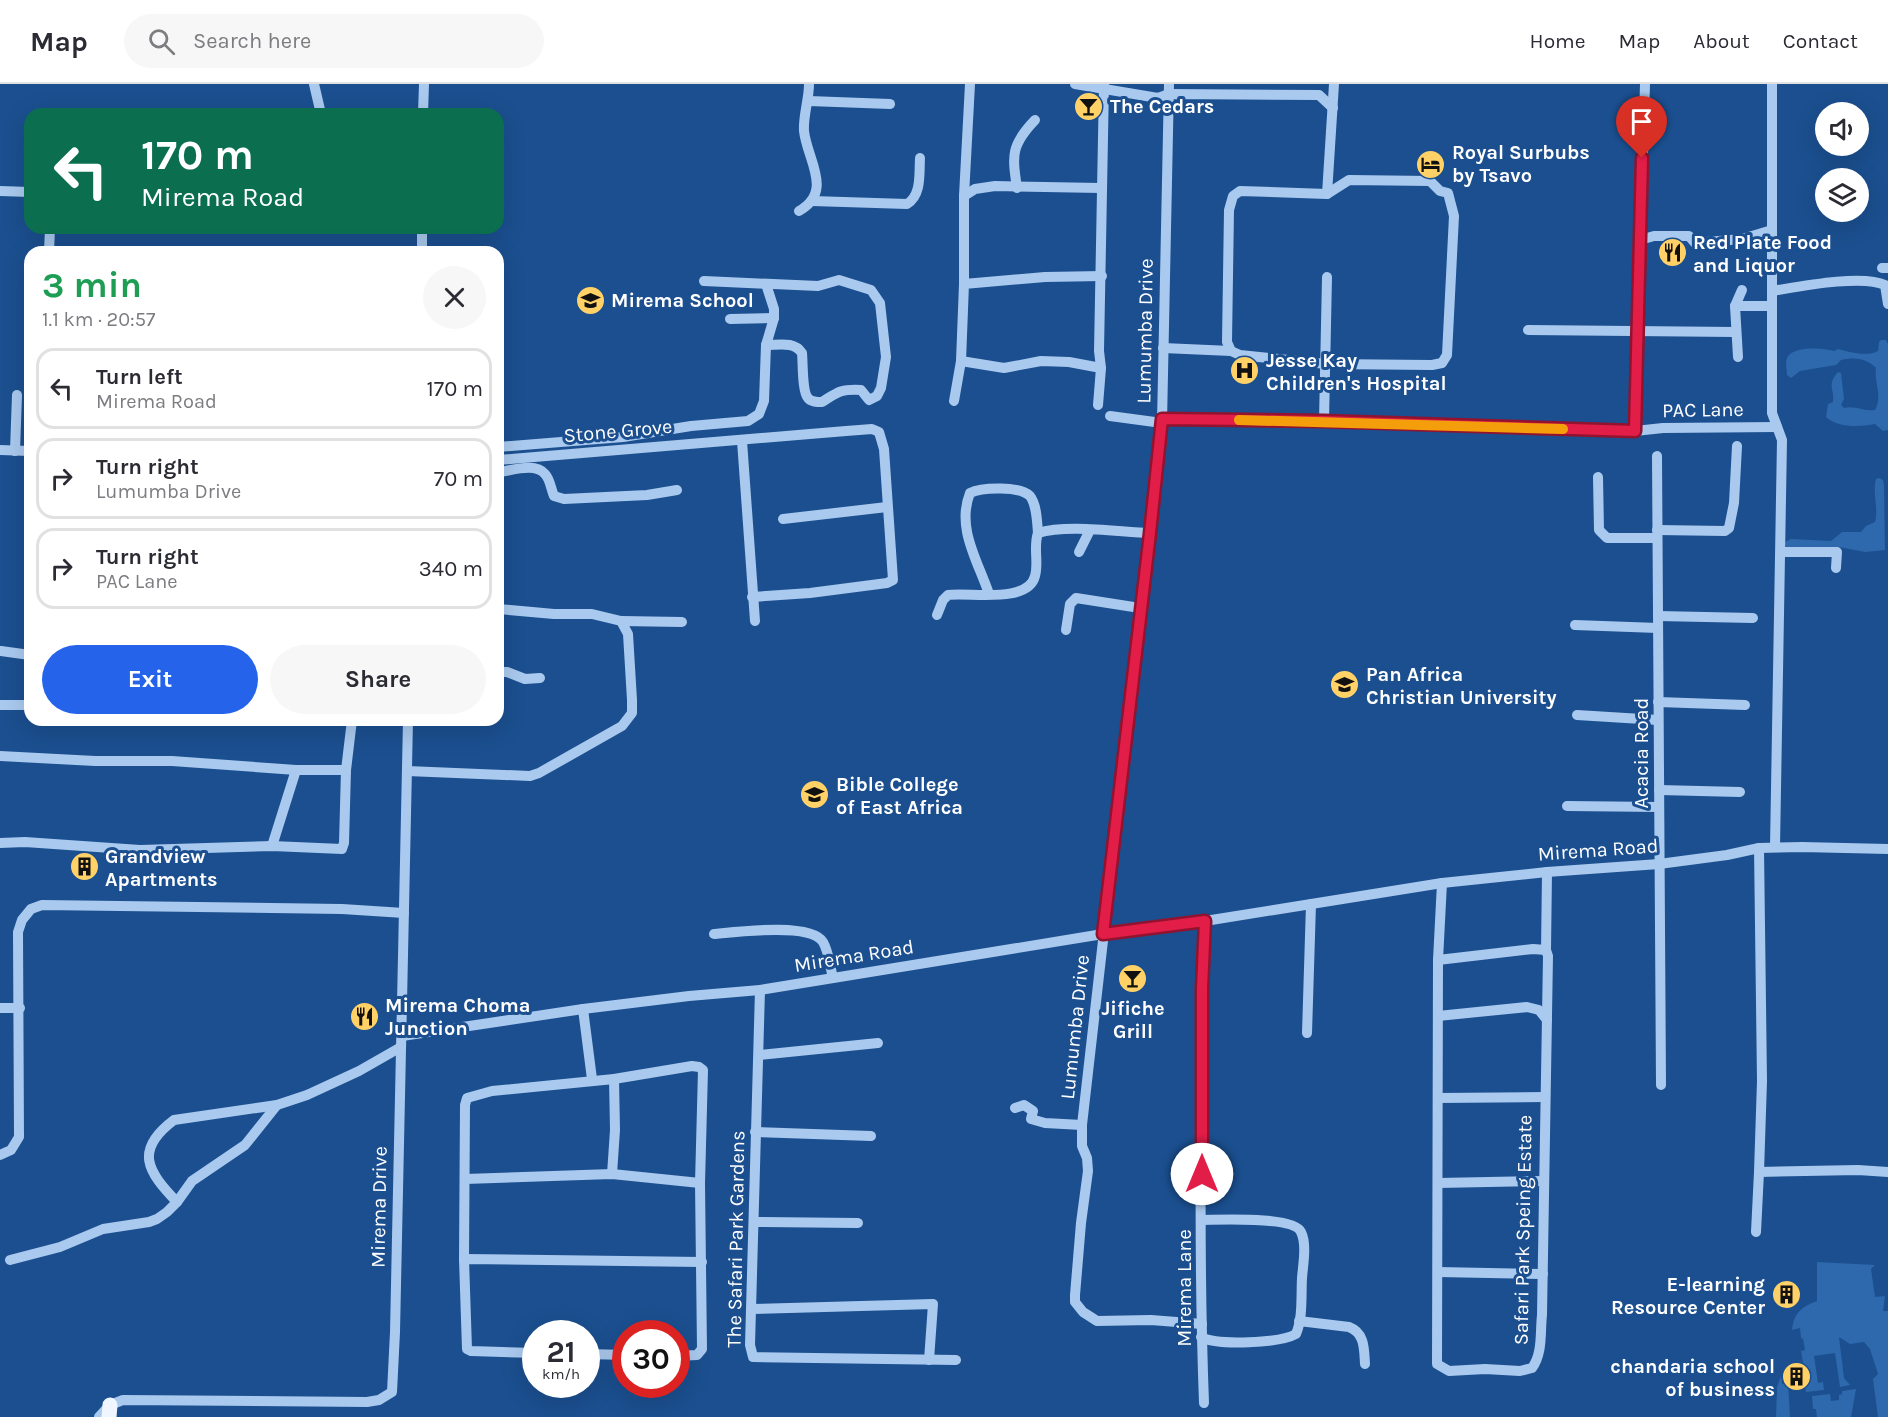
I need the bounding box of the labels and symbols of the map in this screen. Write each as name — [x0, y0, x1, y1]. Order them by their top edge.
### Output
bar icon: The Cedars — [1073, 90, 1105, 122]
place label: The Cedars — [1110, 95, 1214, 118]
pin — [1616, 96, 1667, 158]
place label: Royal Surbubs by Tsavo — [1452, 141, 1590, 187]
hotel icon: Royal Surbubs by Tsavo — [1415, 148, 1447, 180]
place label: Red Plate Food and Liquor — [1693, 231, 1832, 277]
restaurant icon: Red Plate Food and Liquor — [1656, 237, 1688, 269]
street label: Lumumba Drive — [1132, 258, 1158, 404]
school or university icon: Mirema School — [574, 284, 606, 316]
place label: Mirema School — [611, 289, 754, 312]
place label: Jesse Kay Children's Hospital — [1266, 349, 1447, 395]
hospital icon: Jesse Kay Children's Hospital — [1229, 355, 1261, 387]
street label: PAC Lane — [1662, 398, 1744, 422]
street label: Stone Grove — [563, 415, 673, 447]
place label: Pan Africa Christian University — [1366, 663, 1556, 709]
school or university icon: Pan Africa Christian University — [1329, 669, 1361, 701]
street label: Acacia Road — [1630, 698, 1653, 808]
place label: Bible College of East Africa — [836, 773, 963, 819]
school or university icon: Bible College of East Africa — [799, 779, 831, 811]
street label: Mirema Road — [1537, 834, 1659, 866]
place label: Grandview Apartments — [105, 845, 218, 891]
building icon: Grandview Apartments — [68, 851, 100, 883]
street label: Mirema Road — [792, 935, 916, 977]
street label: Lumumba Drive — [1056, 954, 1094, 1100]
bar icon: Jifiche Grill — [1117, 962, 1149, 994]
place label: Mirema Choma Junction — [385, 994, 530, 1040]
place label: Jifiche Grill — [1102, 997, 1165, 1043]
restaurant icon: Mirema Choma Junction — [348, 1000, 380, 1032]
street label: Safari Park Speing Estate — [1509, 1115, 1537, 1345]
street label: The Safari Park Gardens — [723, 1130, 749, 1348]
position arrow — [1170, 1142, 1234, 1206]
street label: Mirema Drive — [366, 1146, 392, 1268]
street label: Mirema Lane — [1173, 1229, 1196, 1347]
place label: E-learning Resource Center — [1611, 1273, 1765, 1319]
building icon: E-learning Resource Center — [1770, 1279, 1802, 1311]
speed limit sign: 30 — [612, 1320, 690, 1398]
place label: chandaria school of business — [1610, 1355, 1775, 1401]
building icon: chandaria school of business — [1780, 1361, 1812, 1393]

